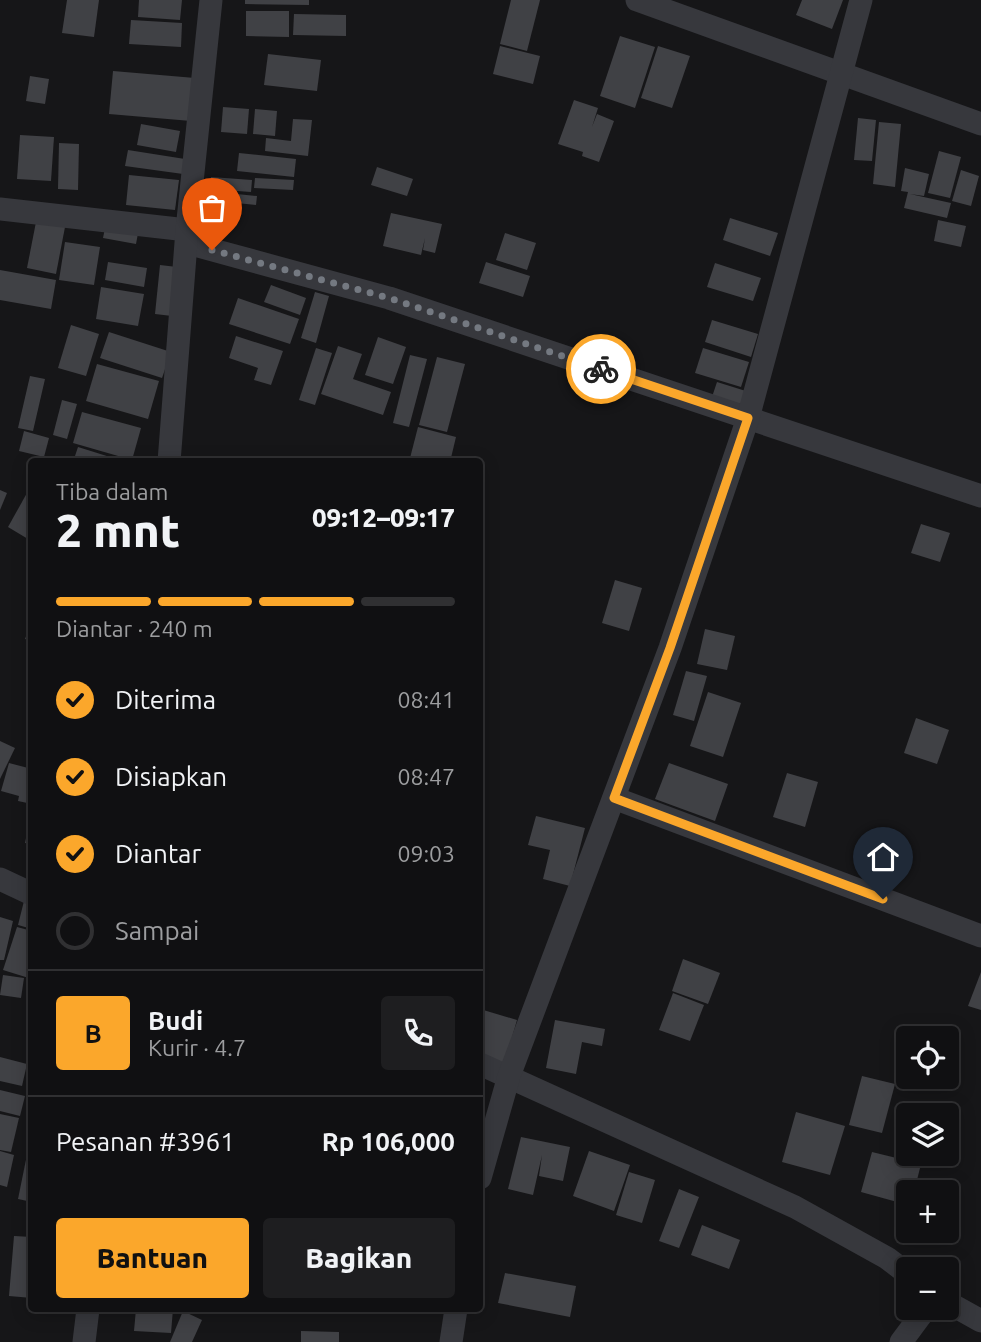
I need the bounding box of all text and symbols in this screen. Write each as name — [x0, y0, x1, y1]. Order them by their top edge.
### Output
pin — [182, 178, 242, 250]
icon: bag — [193, 189, 231, 227]
courier — [566, 334, 636, 404]
icon: bike — [582, 350, 620, 388]
text: Tiba dalam — [56, 479, 168, 504]
text: 09:12–09:17 — [312, 503, 455, 532]
text: 2 mnt — [56, 504, 180, 556]
text: Diantar · 240 m — [56, 616, 213, 641]
icon: check — [56, 681, 94, 719]
text: Diterima — [115, 685, 216, 714]
text: 08:41 — [397, 687, 455, 712]
icon: check — [56, 758, 94, 796]
text: Disiapkan — [115, 762, 227, 791]
text: 08:47 — [397, 764, 455, 789]
pin — [853, 827, 913, 899]
icon: check — [56, 835, 94, 873]
icon: home — [864, 838, 902, 876]
text: Diantar — [115, 839, 201, 868]
text: 09:03 — [397, 841, 455, 866]
text: Sampai — [115, 916, 199, 945]
button: phone — [381, 996, 455, 1070]
text: Budi — [148, 1006, 203, 1035]
text: B — [84, 1019, 102, 1048]
map controls — [896, 1026, 959, 1320]
button: locate — [896, 1026, 959, 1089]
text: Kurir · 4.7 — [148, 1035, 246, 1060]
button: layers — [896, 1103, 959, 1166]
text: Pesanan #3961 — [56, 1127, 235, 1156]
text: Rp 106,000 — [322, 1127, 455, 1156]
button: + — [896, 1180, 959, 1243]
button: Bantuan — [56, 1218, 249, 1298]
button: Bagikan — [263, 1218, 455, 1298]
button: − — [896, 1257, 959, 1320]

